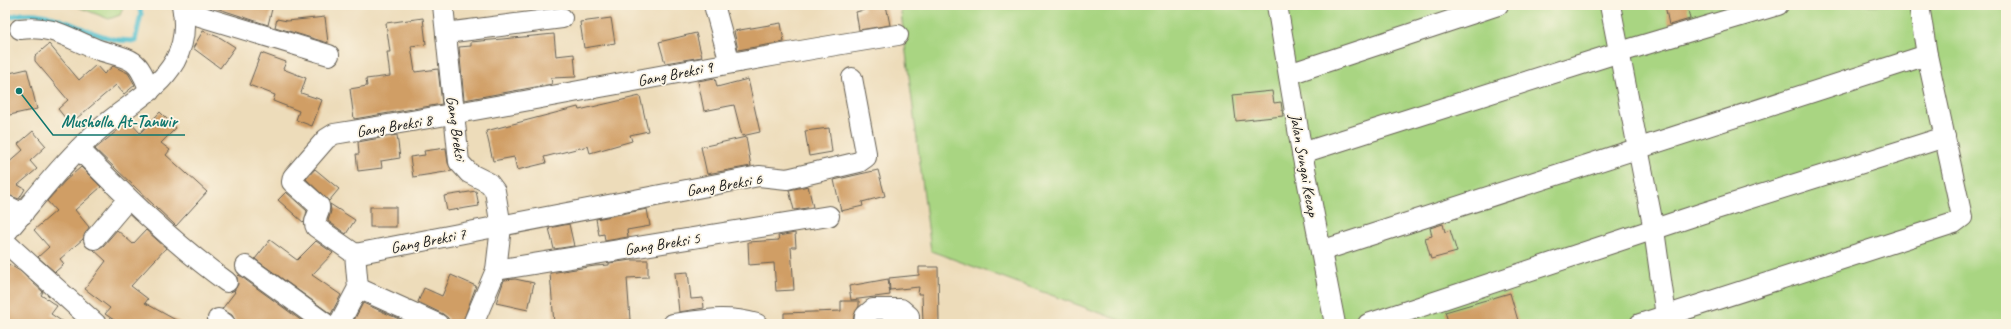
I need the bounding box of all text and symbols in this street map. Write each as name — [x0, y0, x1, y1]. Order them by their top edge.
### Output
street label: Gang Breksi 9 — [636, 57, 716, 91]
street label: Gang Breksi — [442, 95, 471, 164]
callout: Musholla At-Tanwir — [53, 106, 185, 135]
street label: Gang Breksi 8 — [355, 110, 435, 142]
text: Musholla At-Tanwir — [61, 111, 179, 132]
street label: Jalan Sungai Kecap — [1285, 111, 1323, 219]
street label: Gang Breksi 6 — [685, 169, 764, 201]
street label: Gang Breksi 7 — [389, 224, 468, 258]
street label: Gang Breksi 5 — [623, 228, 702, 260]

